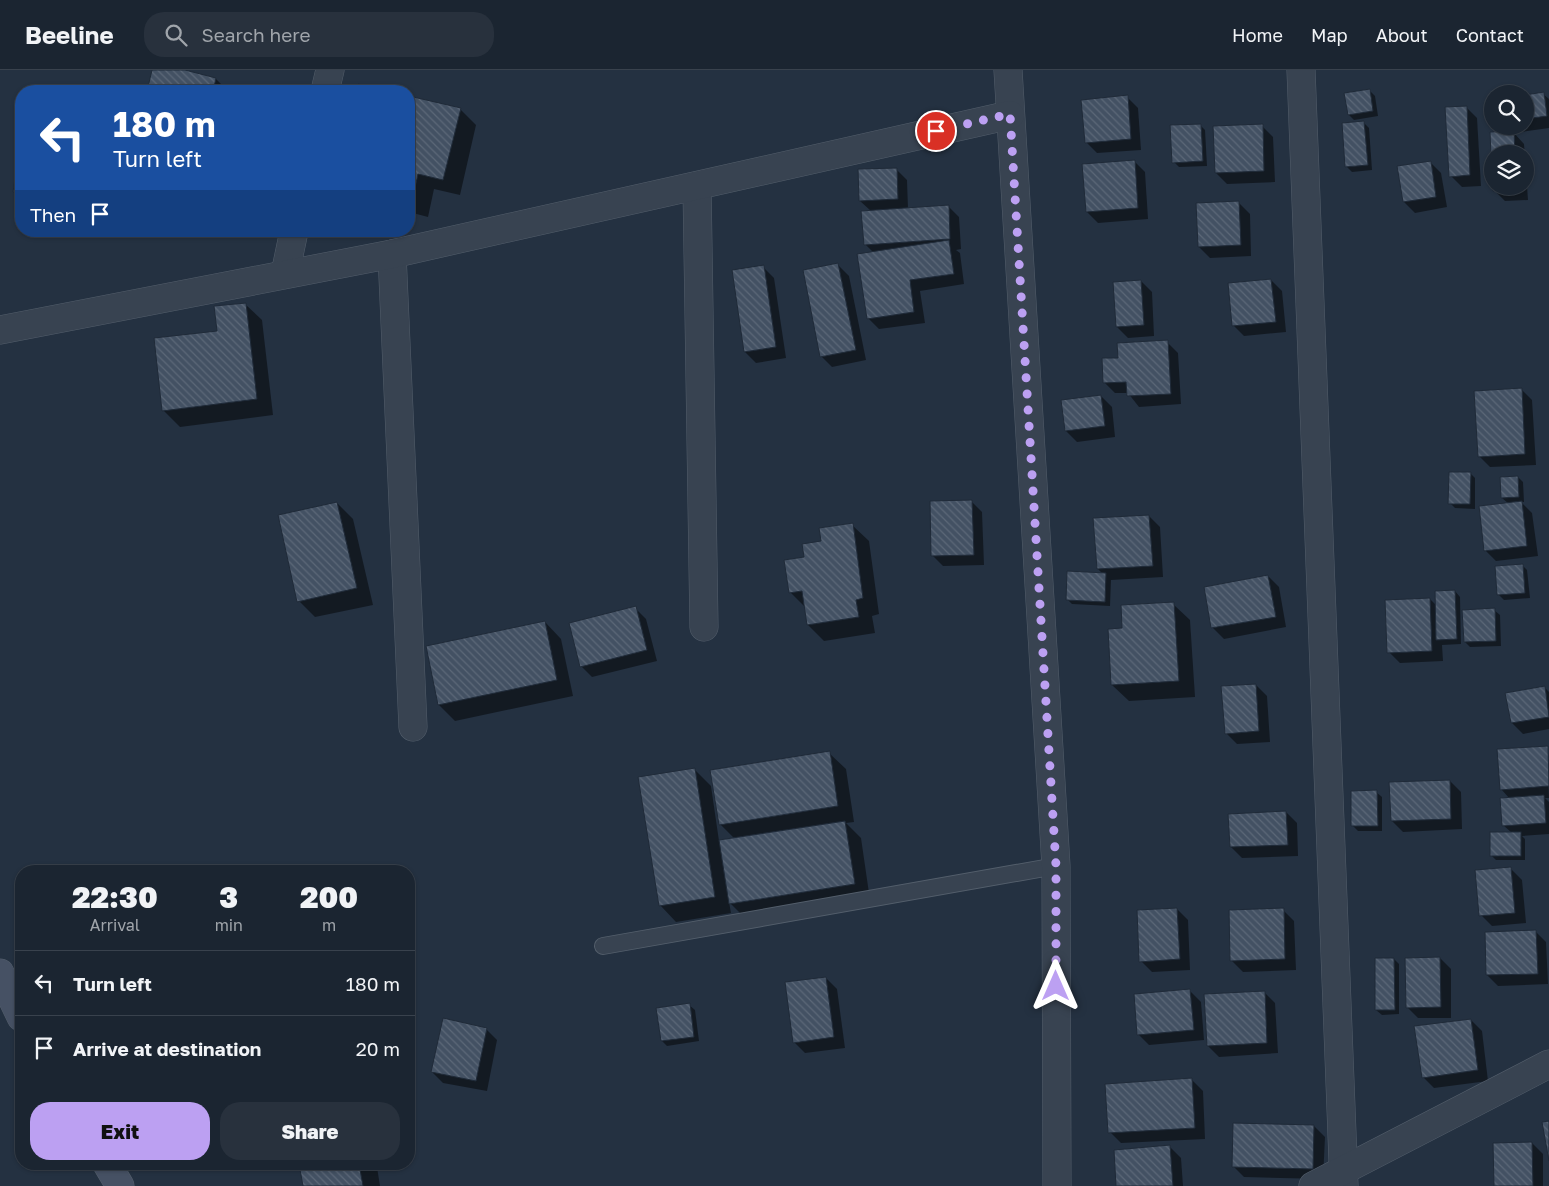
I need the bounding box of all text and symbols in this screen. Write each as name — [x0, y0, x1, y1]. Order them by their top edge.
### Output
search box — [144, 12, 494, 57]
text: Beeline — [25, 20, 114, 49]
icon: search — [162, 21, 190, 49]
text: Search here — [202, 23, 310, 46]
text: Home — [1232, 24, 1283, 46]
text: Map — [1311, 24, 1348, 46]
text: About — [1376, 24, 1428, 46]
text: Contact — [1456, 24, 1524, 46]
map controls — [1484, 85, 1534, 195]
button: search — [1484, 85, 1534, 135]
text: 180 m — [113, 103, 216, 145]
icon: left — [30, 105, 95, 170]
pin — [915, 110, 957, 152]
icon: arrive — [922, 117, 950, 145]
text: Turn left — [113, 145, 202, 172]
button: layers — [1484, 145, 1534, 195]
icon: arrive — [86, 200, 114, 228]
text: Then — [30, 203, 76, 226]
text: 22:30 — [72, 879, 158, 915]
text: 3 — [219, 879, 238, 915]
text: 200 — [300, 879, 358, 915]
text: Arrival — [90, 915, 140, 935]
text: min — [215, 915, 243, 935]
text: m — [322, 915, 336, 935]
position arrow — [1029, 959, 1081, 1011]
icon: left — [30, 969, 58, 997]
text: Turn left — [73, 972, 152, 995]
text: 180 m — [346, 972, 400, 995]
icon: arrive — [30, 1034, 58, 1062]
text: Arrive at destination — [73, 1037, 261, 1060]
text: 20 m — [356, 1037, 400, 1060]
button: Exit — [30, 1102, 210, 1160]
button: Share — [220, 1102, 400, 1160]

